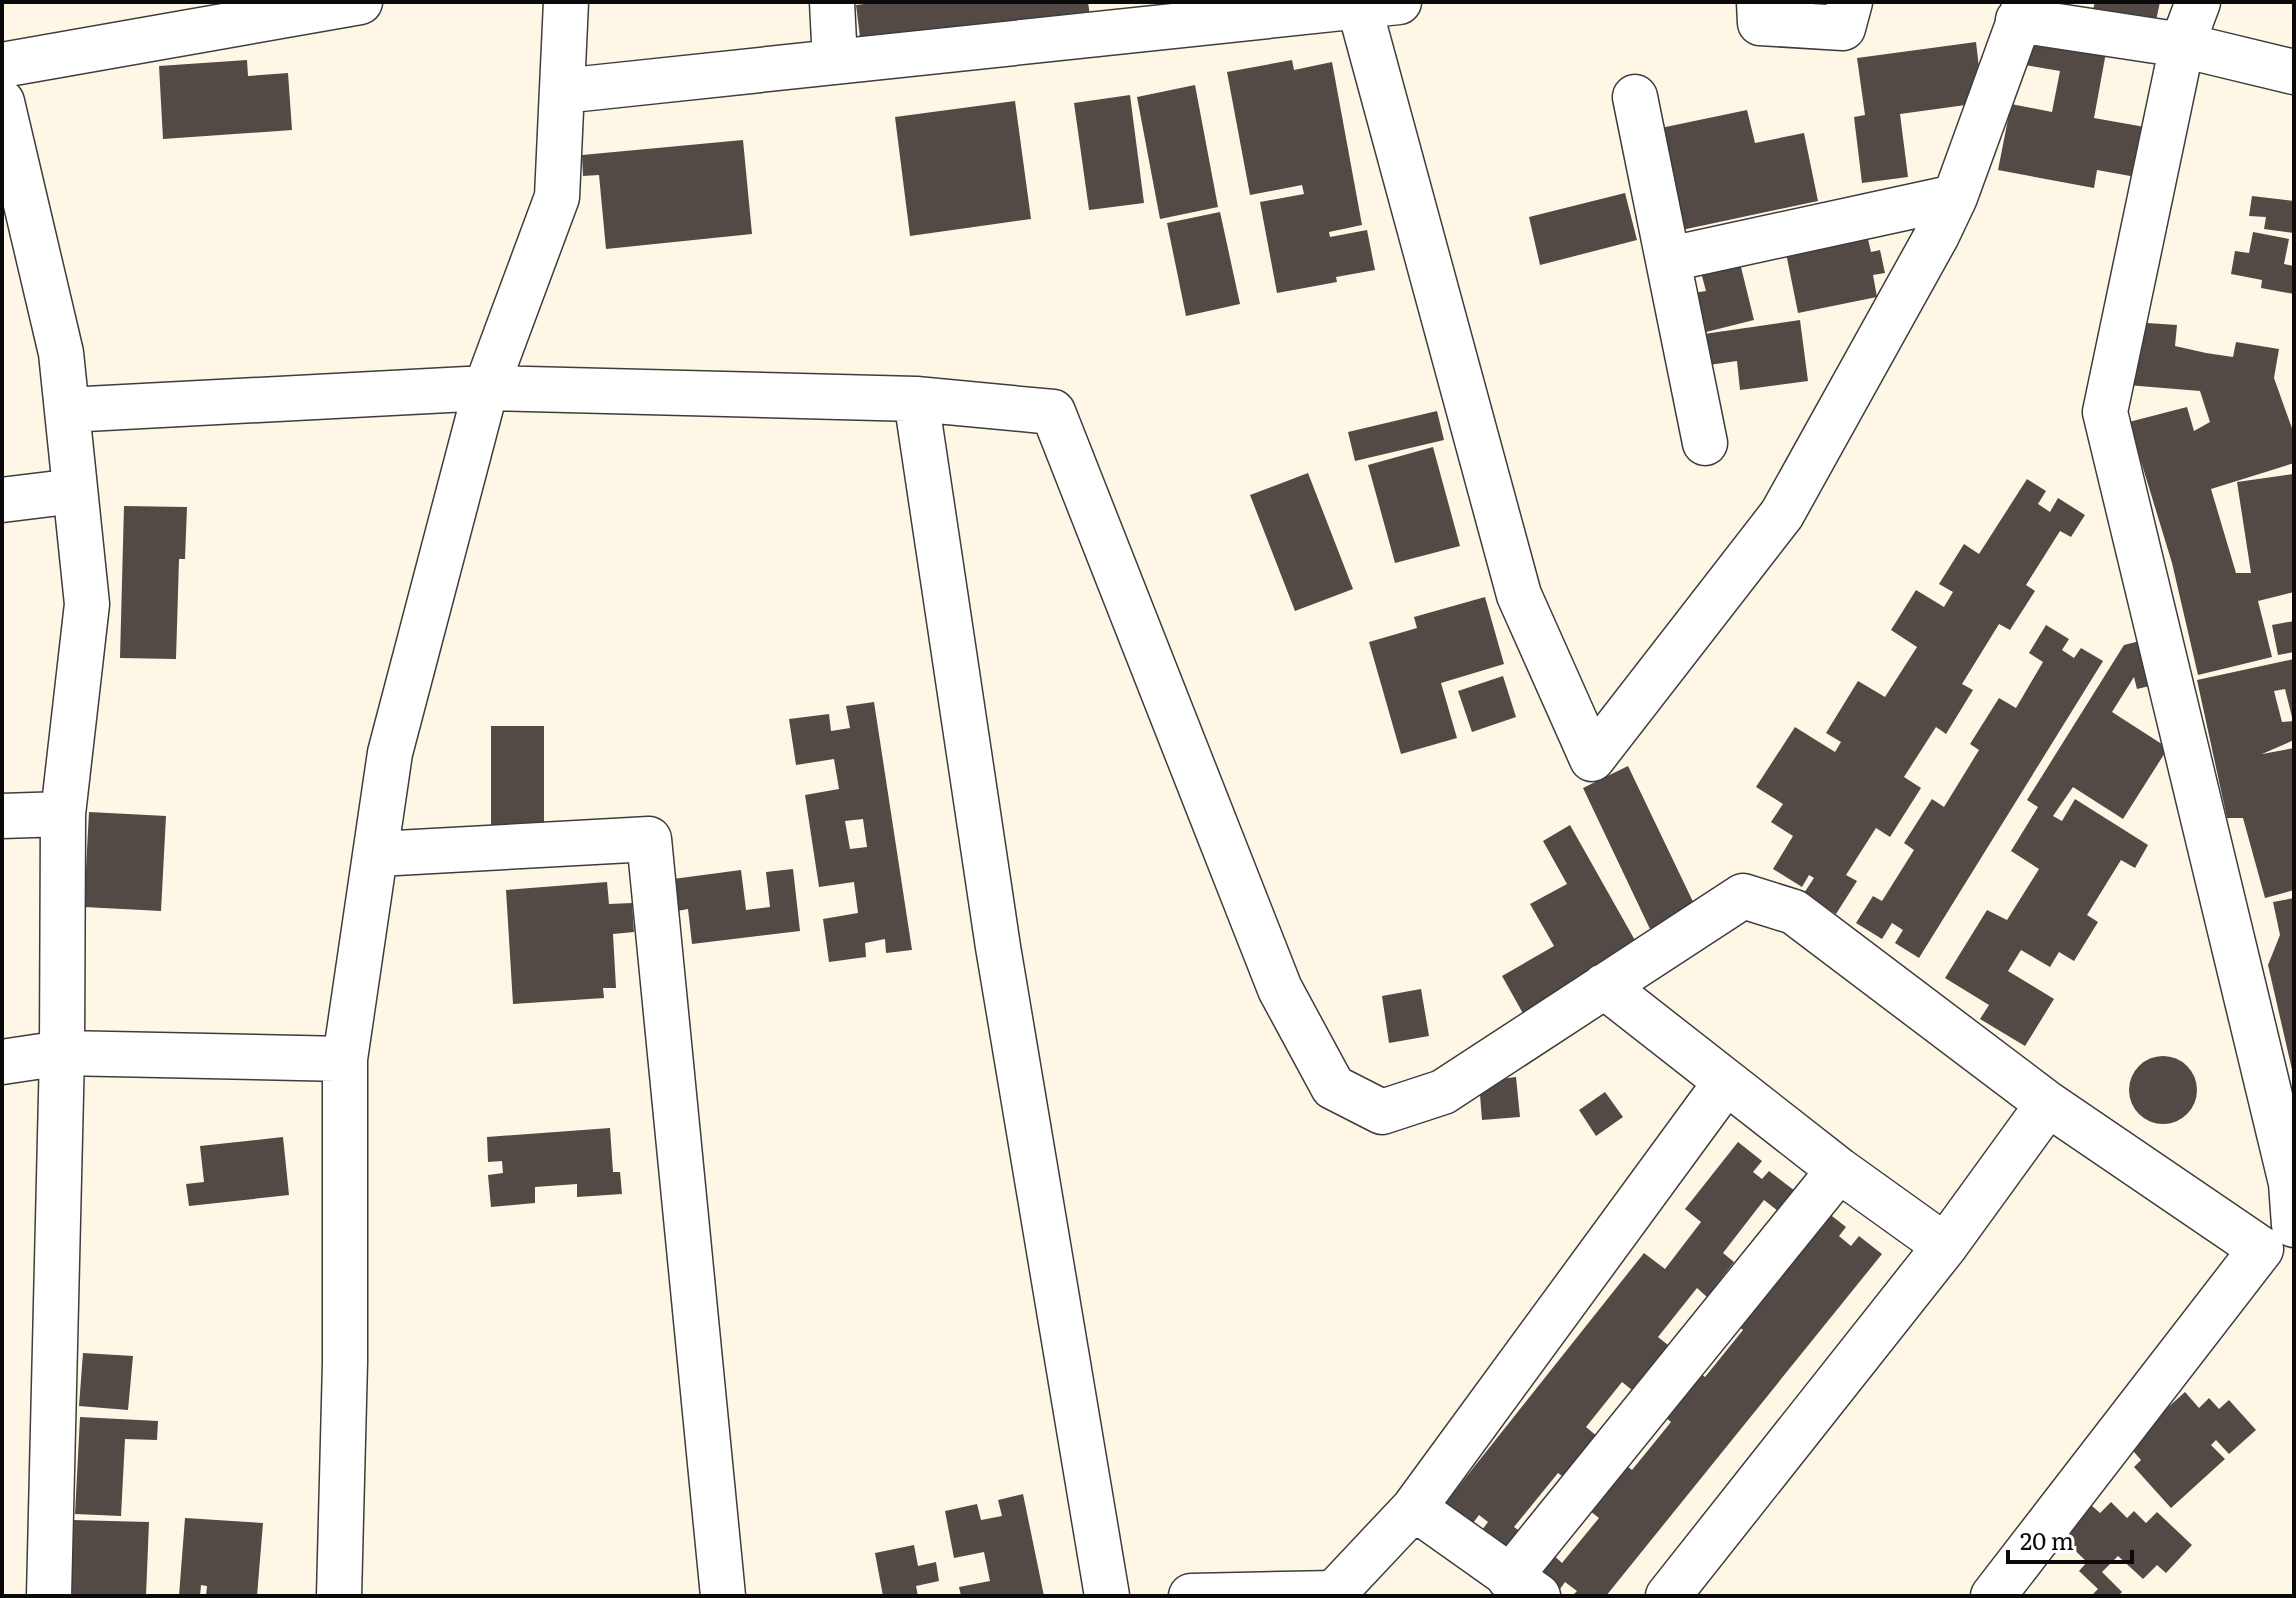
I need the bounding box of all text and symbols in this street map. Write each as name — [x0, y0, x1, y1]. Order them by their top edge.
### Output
scale bar — [2008, 1514, 2132, 1564]
text: 20 m — [2020, 1522, 2074, 1557]

